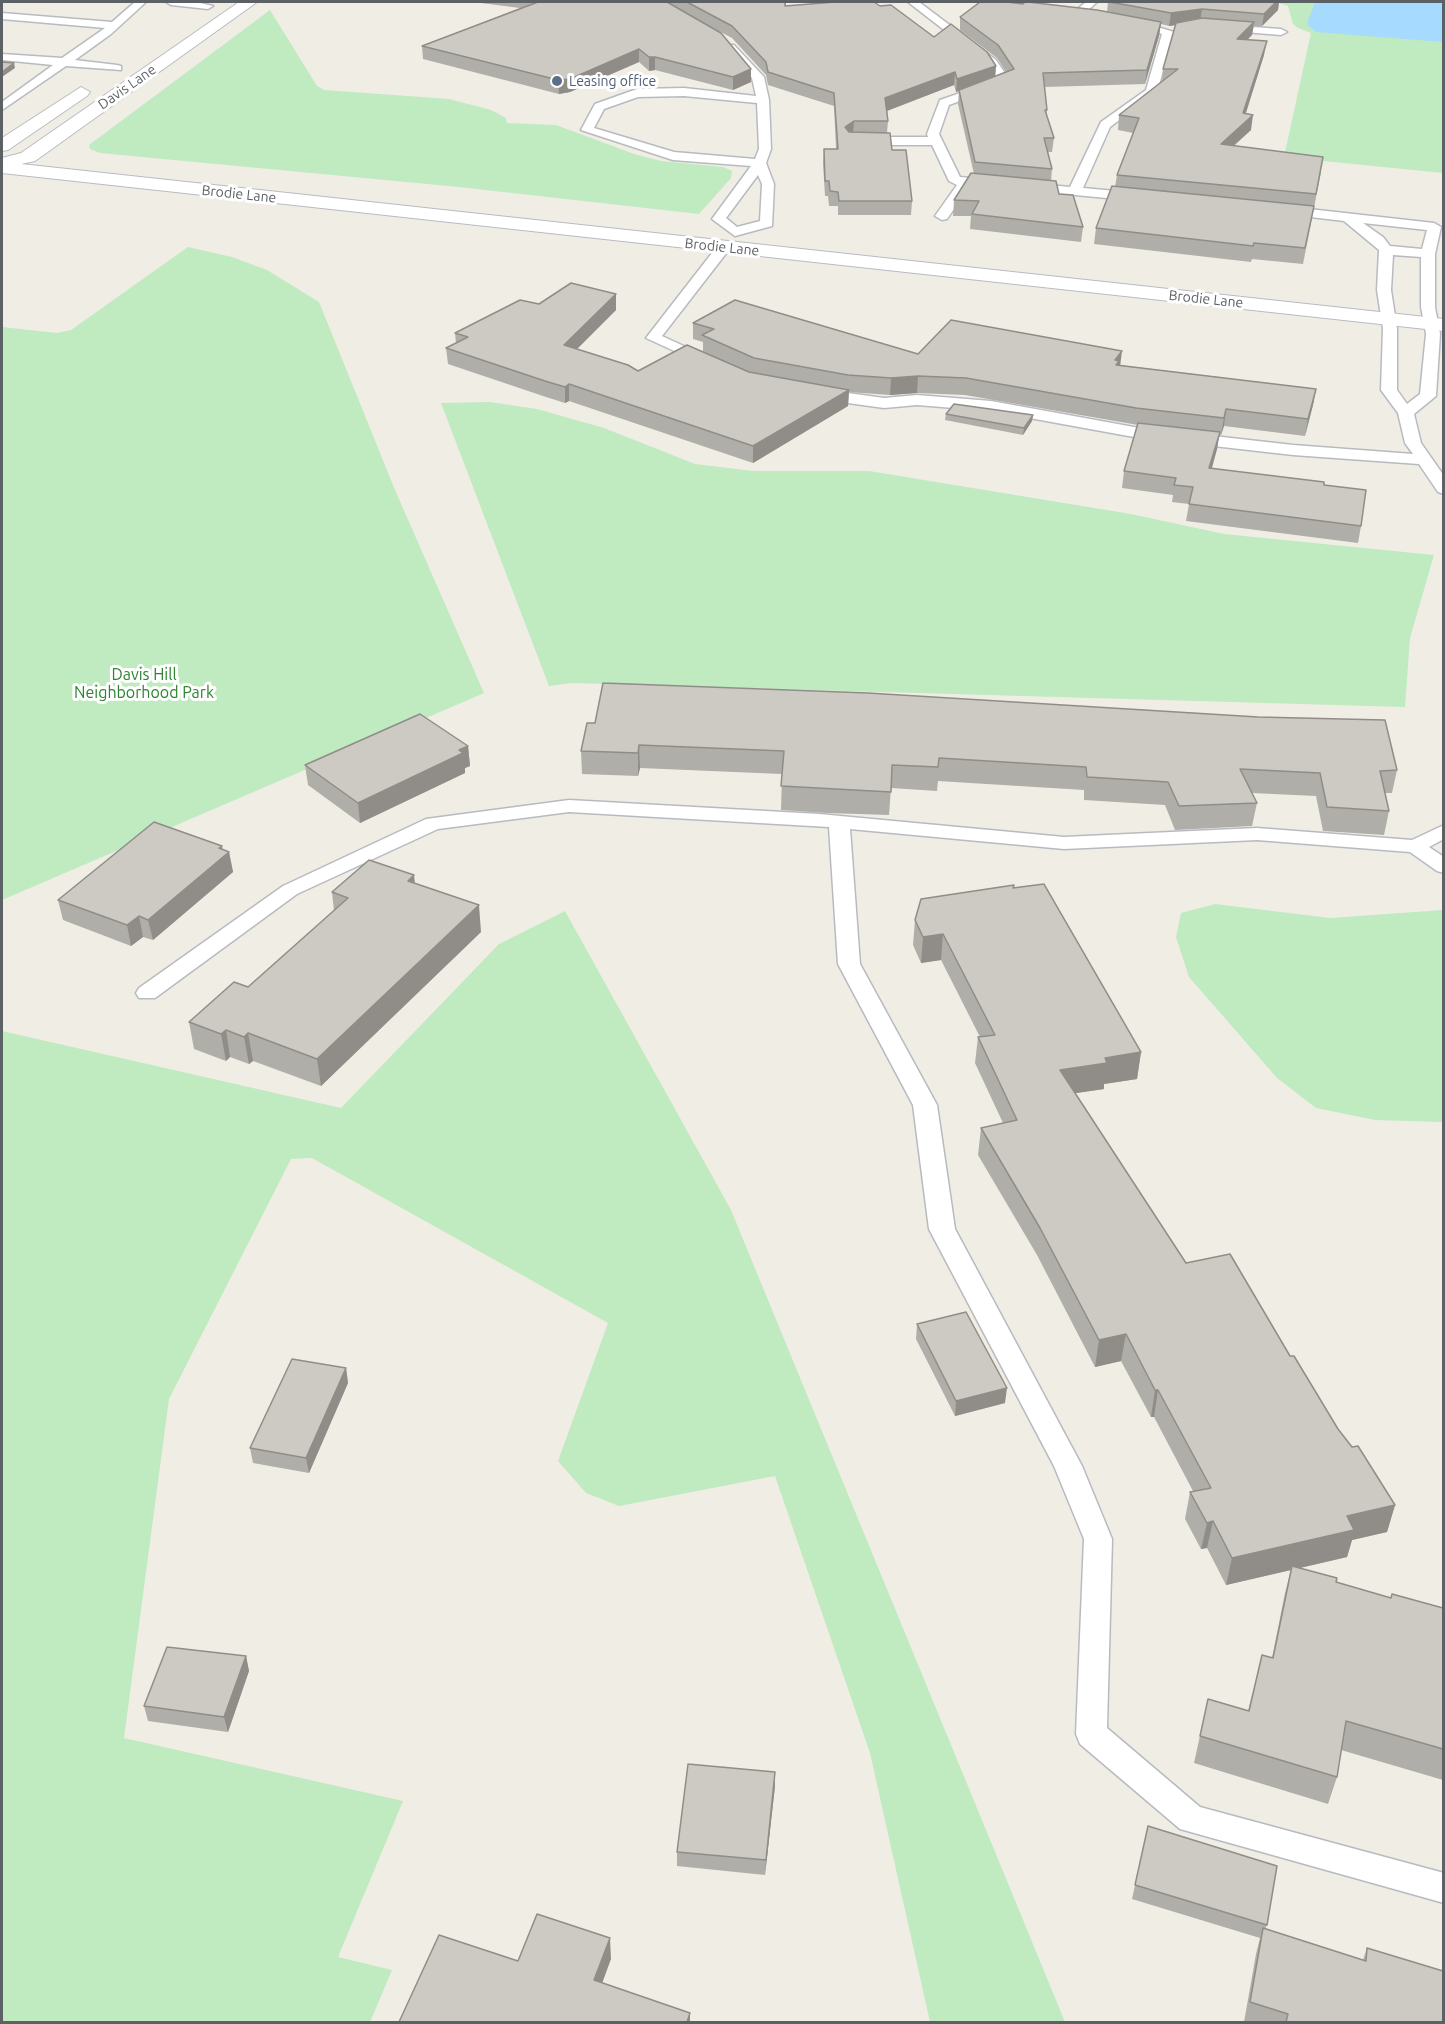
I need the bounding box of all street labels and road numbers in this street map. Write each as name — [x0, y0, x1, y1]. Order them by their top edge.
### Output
street label: Davis Lane — [95, 61, 159, 113]
street label: Brodie Lane — [201, 182, 277, 206]
street label: Brodie Lane — [684, 235, 760, 259]
street label: Brodie Lane — [1168, 287, 1244, 311]

